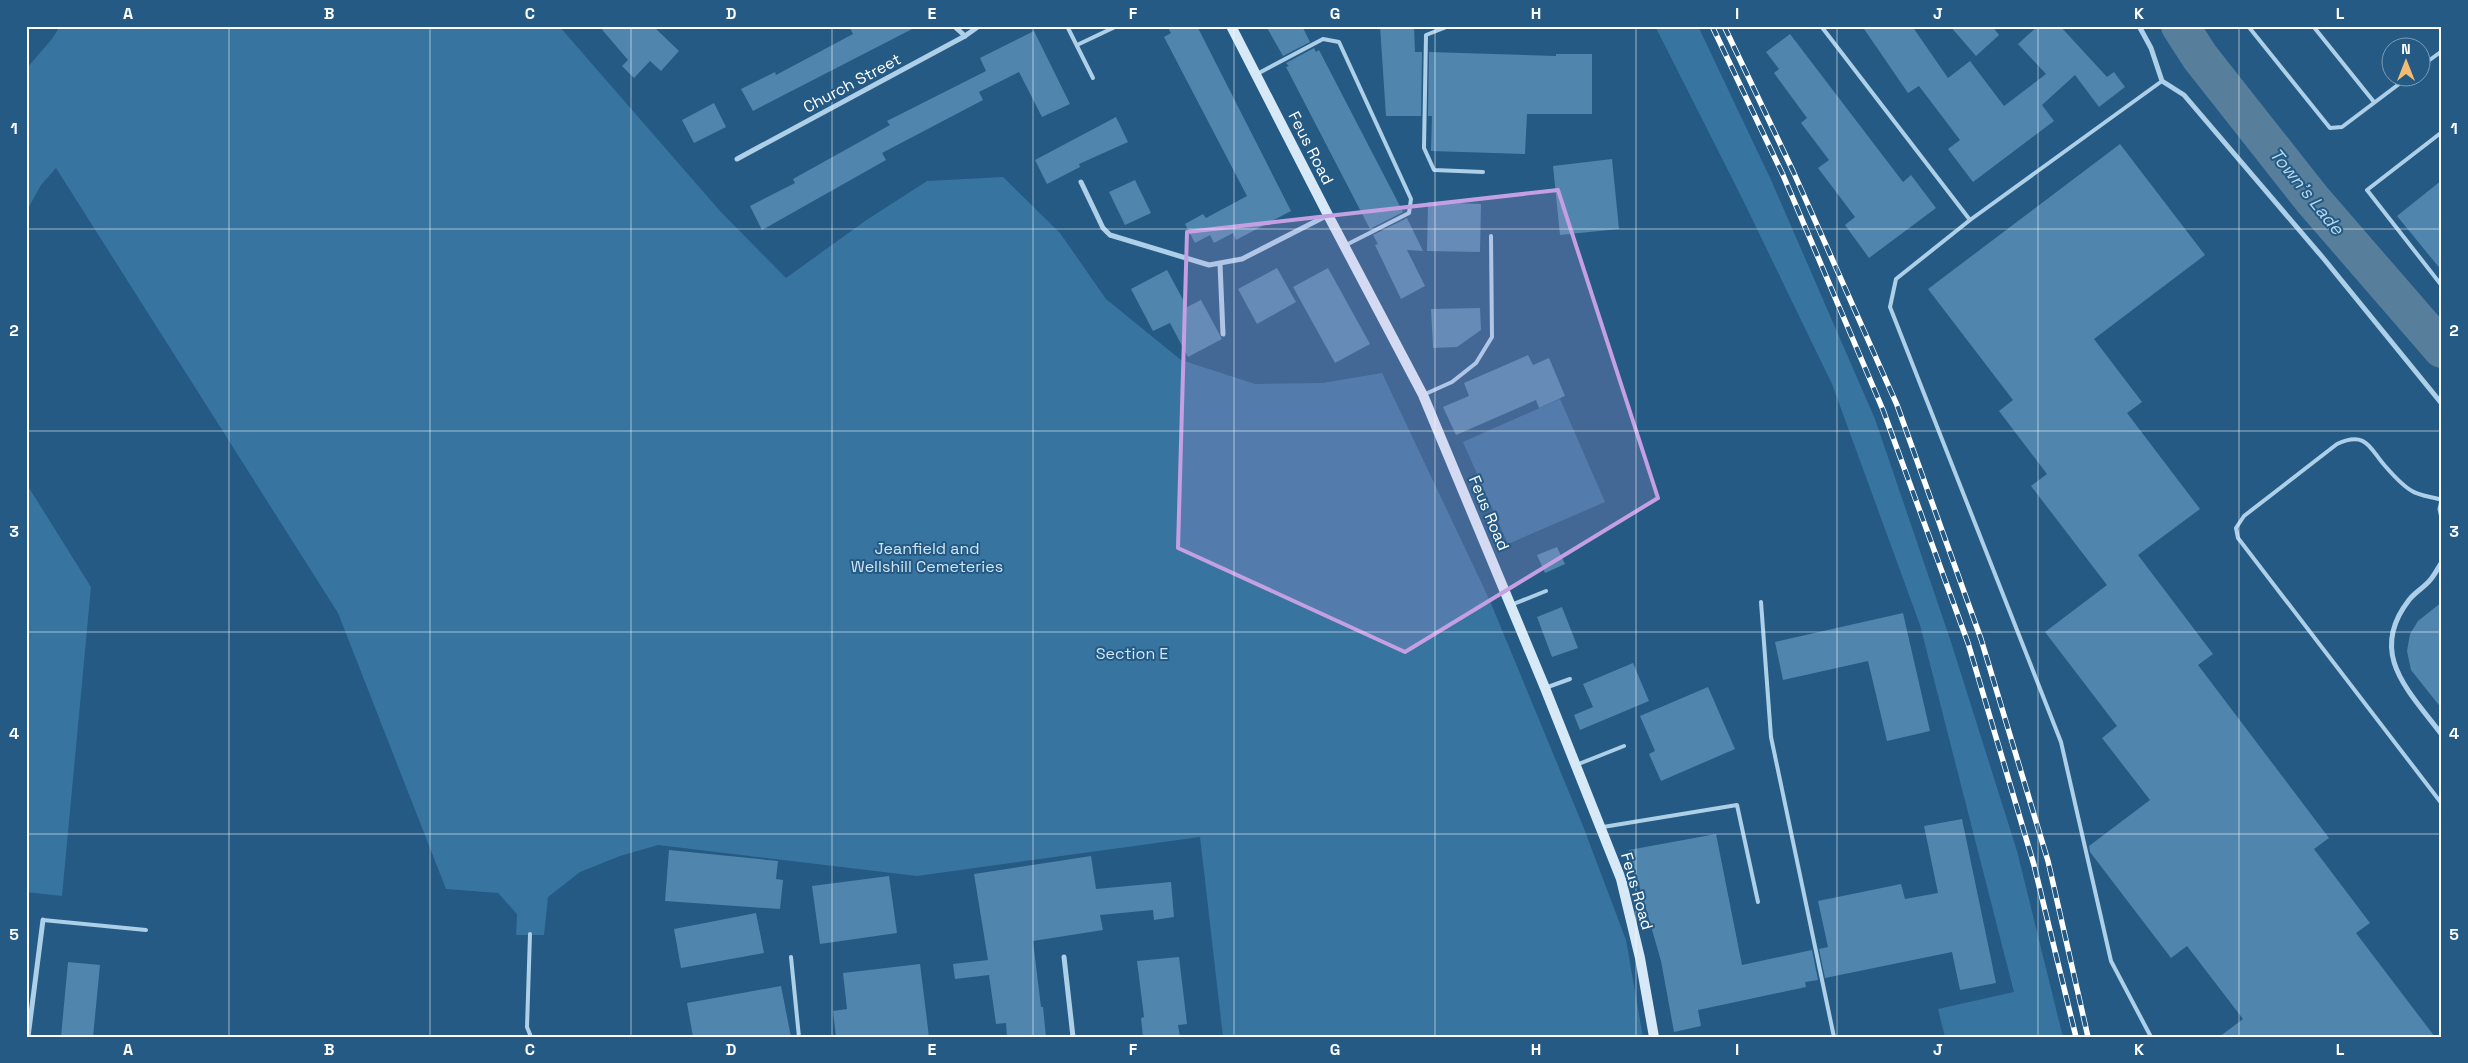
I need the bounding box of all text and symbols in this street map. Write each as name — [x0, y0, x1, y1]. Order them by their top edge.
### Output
text: A — [123, 3, 133, 24]
text: B — [324, 3, 334, 24]
text: C — [525, 3, 535, 24]
text: D — [726, 3, 736, 24]
text: E — [928, 3, 937, 24]
text: F — [1129, 3, 1138, 24]
text: G — [1330, 3, 1340, 24]
text: H — [1531, 3, 1541, 24]
text: I — [1735, 3, 1739, 24]
text: J — [1933, 3, 1943, 24]
text: K — [2134, 3, 2144, 24]
text: L — [2336, 3, 2345, 24]
north arrow — [2380, 38, 2430, 88]
text: N — [2401, 40, 2411, 58]
street label: Church Street — [799, 48, 905, 118]
street label: Feus Road — [1284, 108, 1338, 188]
text: 1 — [10, 118, 18, 139]
text: 1 — [2450, 118, 2458, 139]
water label: Town's Lade — [2265, 143, 2350, 240]
text: 2 — [9, 320, 19, 341]
text: 2 — [2449, 320, 2459, 341]
street label: Feus Road — [1464, 472, 1514, 554]
text: 3 — [9, 521, 19, 542]
text: 3 — [2449, 521, 2459, 542]
park label: Jeanfield and Wellshill Cemeteries — [851, 538, 1003, 577]
park label: Section E — [1096, 643, 1168, 664]
text: 4 — [9, 723, 19, 744]
text: 4 — [2449, 723, 2459, 744]
street label: Feus Road — [1616, 850, 1658, 932]
text: 5 — [9, 924, 19, 945]
text: 5 — [2449, 924, 2459, 945]
text: A — [123, 1039, 133, 1060]
text: B — [324, 1039, 334, 1060]
text: C — [525, 1039, 535, 1060]
text: D — [726, 1039, 736, 1060]
text: E — [928, 1039, 937, 1060]
text: F — [1129, 1039, 1138, 1060]
text: G — [1330, 1039, 1340, 1060]
text: H — [1531, 1039, 1541, 1060]
text: I — [1735, 1039, 1739, 1060]
text: J — [1933, 1039, 1943, 1060]
text: K — [2134, 1039, 2144, 1060]
text: L — [2336, 1039, 2345, 1060]

